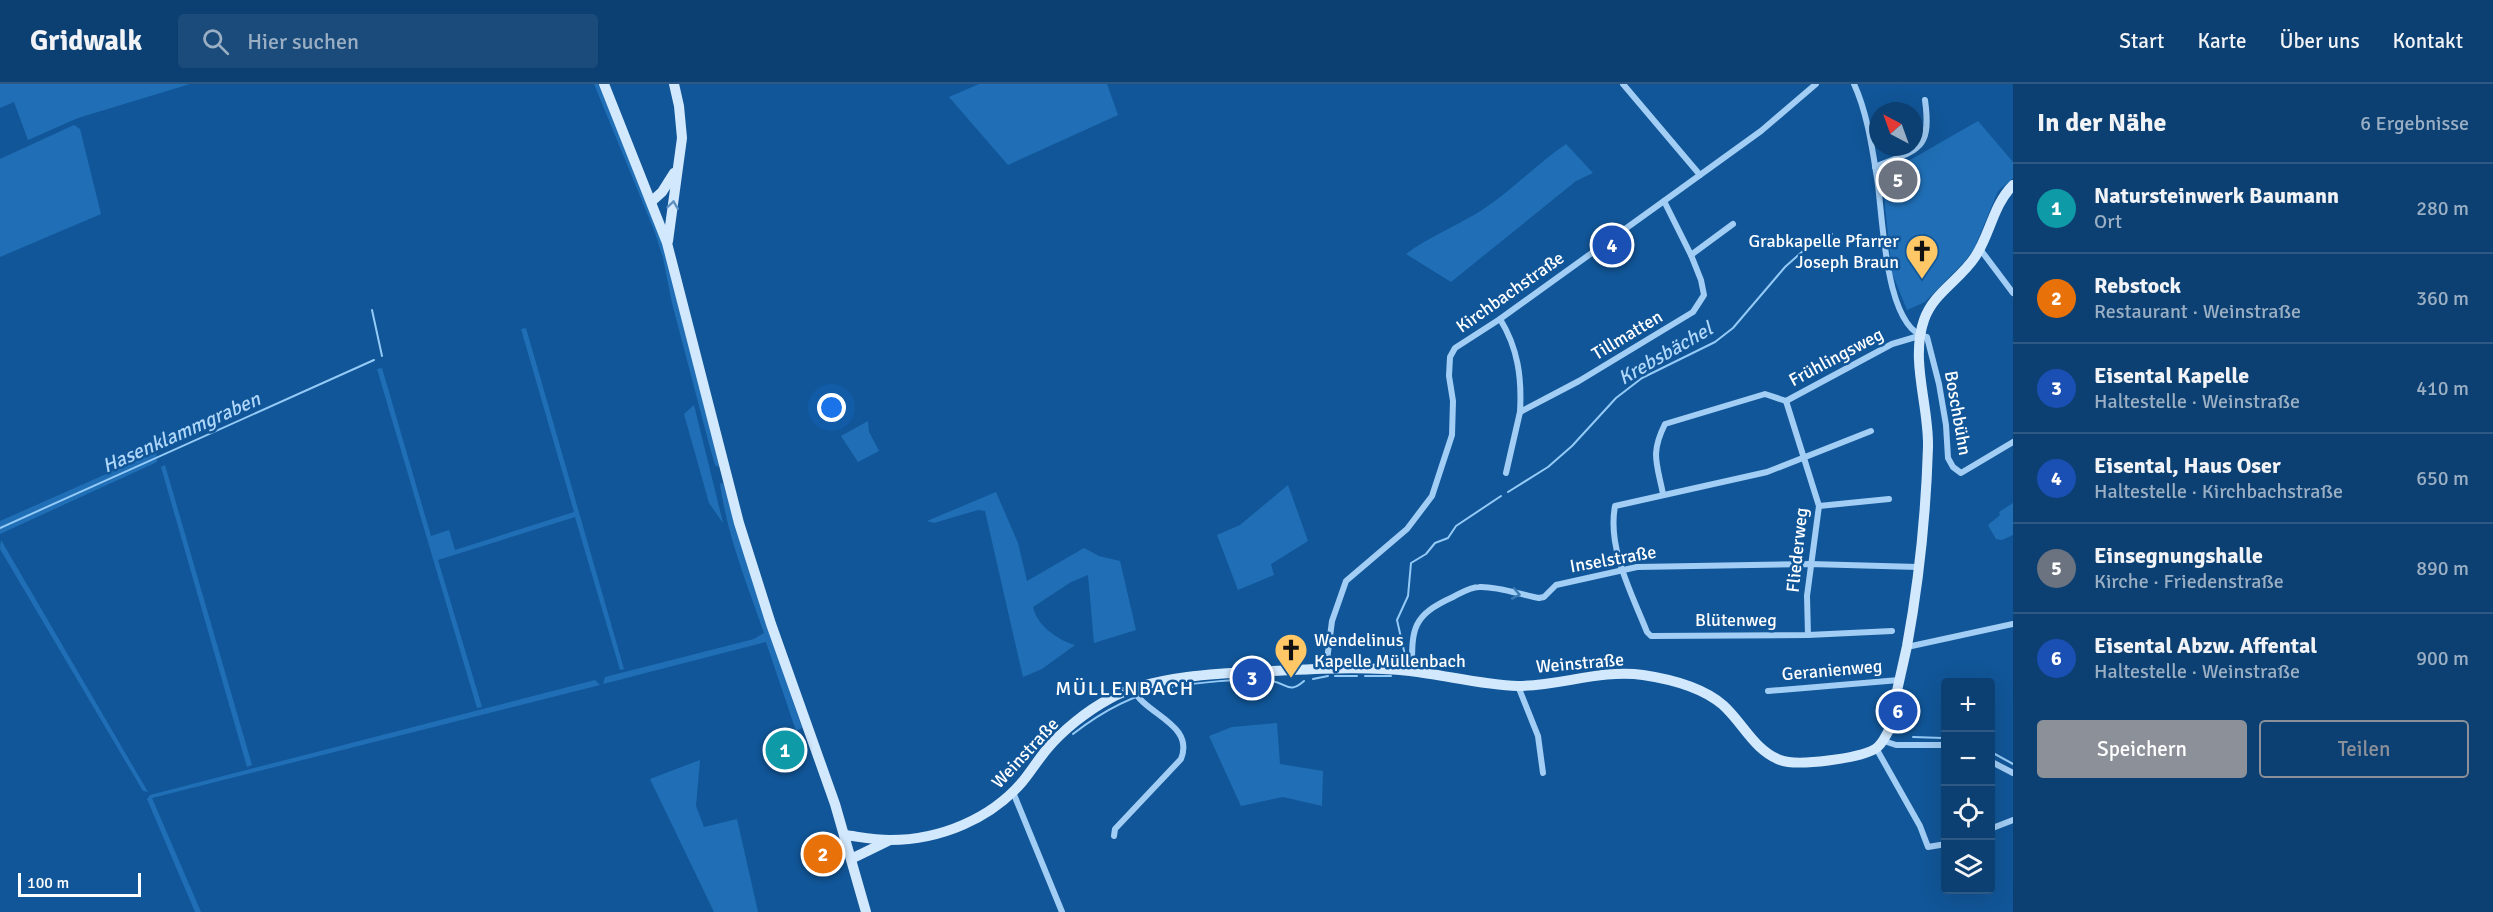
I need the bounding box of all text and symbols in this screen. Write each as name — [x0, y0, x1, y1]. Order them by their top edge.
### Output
search box — [178, 14, 598, 68]
text: Gridwalk — [30, 24, 142, 58]
icon: search — [199, 25, 232, 58]
text: Hier suchen — [247, 28, 359, 55]
text: Start — [2119, 28, 2164, 54]
text: Karte — [2197, 28, 2246, 54]
text: Über uns — [2279, 28, 2360, 54]
text: Kontakt — [2393, 28, 2463, 54]
north arrow — [1869, 102, 1923, 156]
text: In der Nähe — [2037, 107, 2167, 139]
text: 6 Ergebnisse — [2360, 111, 2469, 136]
pin: 5 — [1878, 158, 1918, 202]
text: Natursteinwerk Baumann — [2094, 182, 2339, 209]
text: 1 — [2051, 196, 2062, 221]
text: 280 m — [2416, 196, 2469, 221]
one-way arrow — [666, 200, 678, 210]
text: Ort — [2094, 209, 2122, 234]
pin: 4 — [1592, 222, 1632, 268]
place label: Grabkapelle Pfarrer Joseph Braun — [1748, 230, 1899, 273]
church icon: Grabkapelle Pfarrer Joseph Braun — [1904, 233, 1940, 280]
street label: Kirchbachstraße — [1452, 247, 1568, 337]
text: Rebstock — [2094, 272, 2181, 299]
text: 2 — [2051, 286, 2062, 311]
text: 360 m — [2416, 286, 2469, 311]
text: Restaurant · Weinstraße — [2094, 299, 2301, 324]
street label: Tillmatten — [1588, 305, 1666, 365]
water label: Krebsbächel — [1614, 315, 1719, 391]
street label: Frühlingsweg — [1785, 323, 1887, 391]
text: Eisental Kapelle — [2094, 362, 2249, 389]
street label: Boschbühn — [1940, 369, 1976, 457]
text: 3 — [2051, 376, 2062, 401]
text: 410 m — [2416, 376, 2469, 401]
water label: Hasenklammgraben — [98, 386, 265, 479]
text: Haltestelle · Weinstraße — [2094, 389, 2300, 414]
your location — [817, 393, 846, 422]
text: Eisental, Haus Oser — [2094, 452, 2281, 479]
text: 4 — [2051, 466, 2062, 491]
text: 650 m — [2416, 466, 2469, 491]
text: Haltestelle · Kirchbachstraße — [2094, 479, 2343, 504]
street label: Fliederweg — [1782, 506, 1812, 594]
street label: Inselstraße — [1568, 541, 1658, 577]
text: Einsegnungshalle — [2094, 542, 2263, 569]
text: 5 — [2051, 556, 2062, 581]
text: 890 m — [2416, 556, 2469, 581]
text: Kirche · Friedenstraße — [2094, 569, 2284, 594]
one-way arrow — [1511, 587, 1521, 600]
street label: Blütenweg — [1695, 609, 1777, 631]
place label: Wendelinus Kapelle Müllenbach — [1314, 629, 1466, 672]
church icon: Wendelinus Kapelle Müllenbach — [1273, 632, 1309, 679]
text: Eisental Abzw. Affental — [2094, 632, 2317, 659]
text: 6 — [2051, 646, 2062, 671]
text: 900 m — [2416, 646, 2469, 671]
street label: Weinstraße — [1535, 648, 1625, 678]
street label: Geranienweg — [1781, 655, 1883, 685]
pin: 3 — [1232, 656, 1272, 700]
text: Haltestelle · Weinstraße — [2094, 659, 2300, 684]
district label: MÜLLENBACH — [1055, 676, 1195, 701]
map controls — [1941, 678, 1995, 894]
button: + — [1941, 678, 1995, 732]
pin: 6 — [1878, 688, 1918, 734]
street label: Weinstraße — [987, 713, 1063, 793]
button: Speichern — [2037, 720, 2247, 778]
button: Teilen — [2259, 720, 2469, 778]
pin: 1 — [766, 728, 804, 772]
button: − — [1941, 732, 1995, 786]
button: locate — [1941, 786, 1995, 840]
pin: 2 — [804, 832, 842, 876]
button: layers — [1941, 840, 1995, 894]
scale bar — [18, 870, 141, 898]
text: 100 m — [27, 873, 69, 893]

